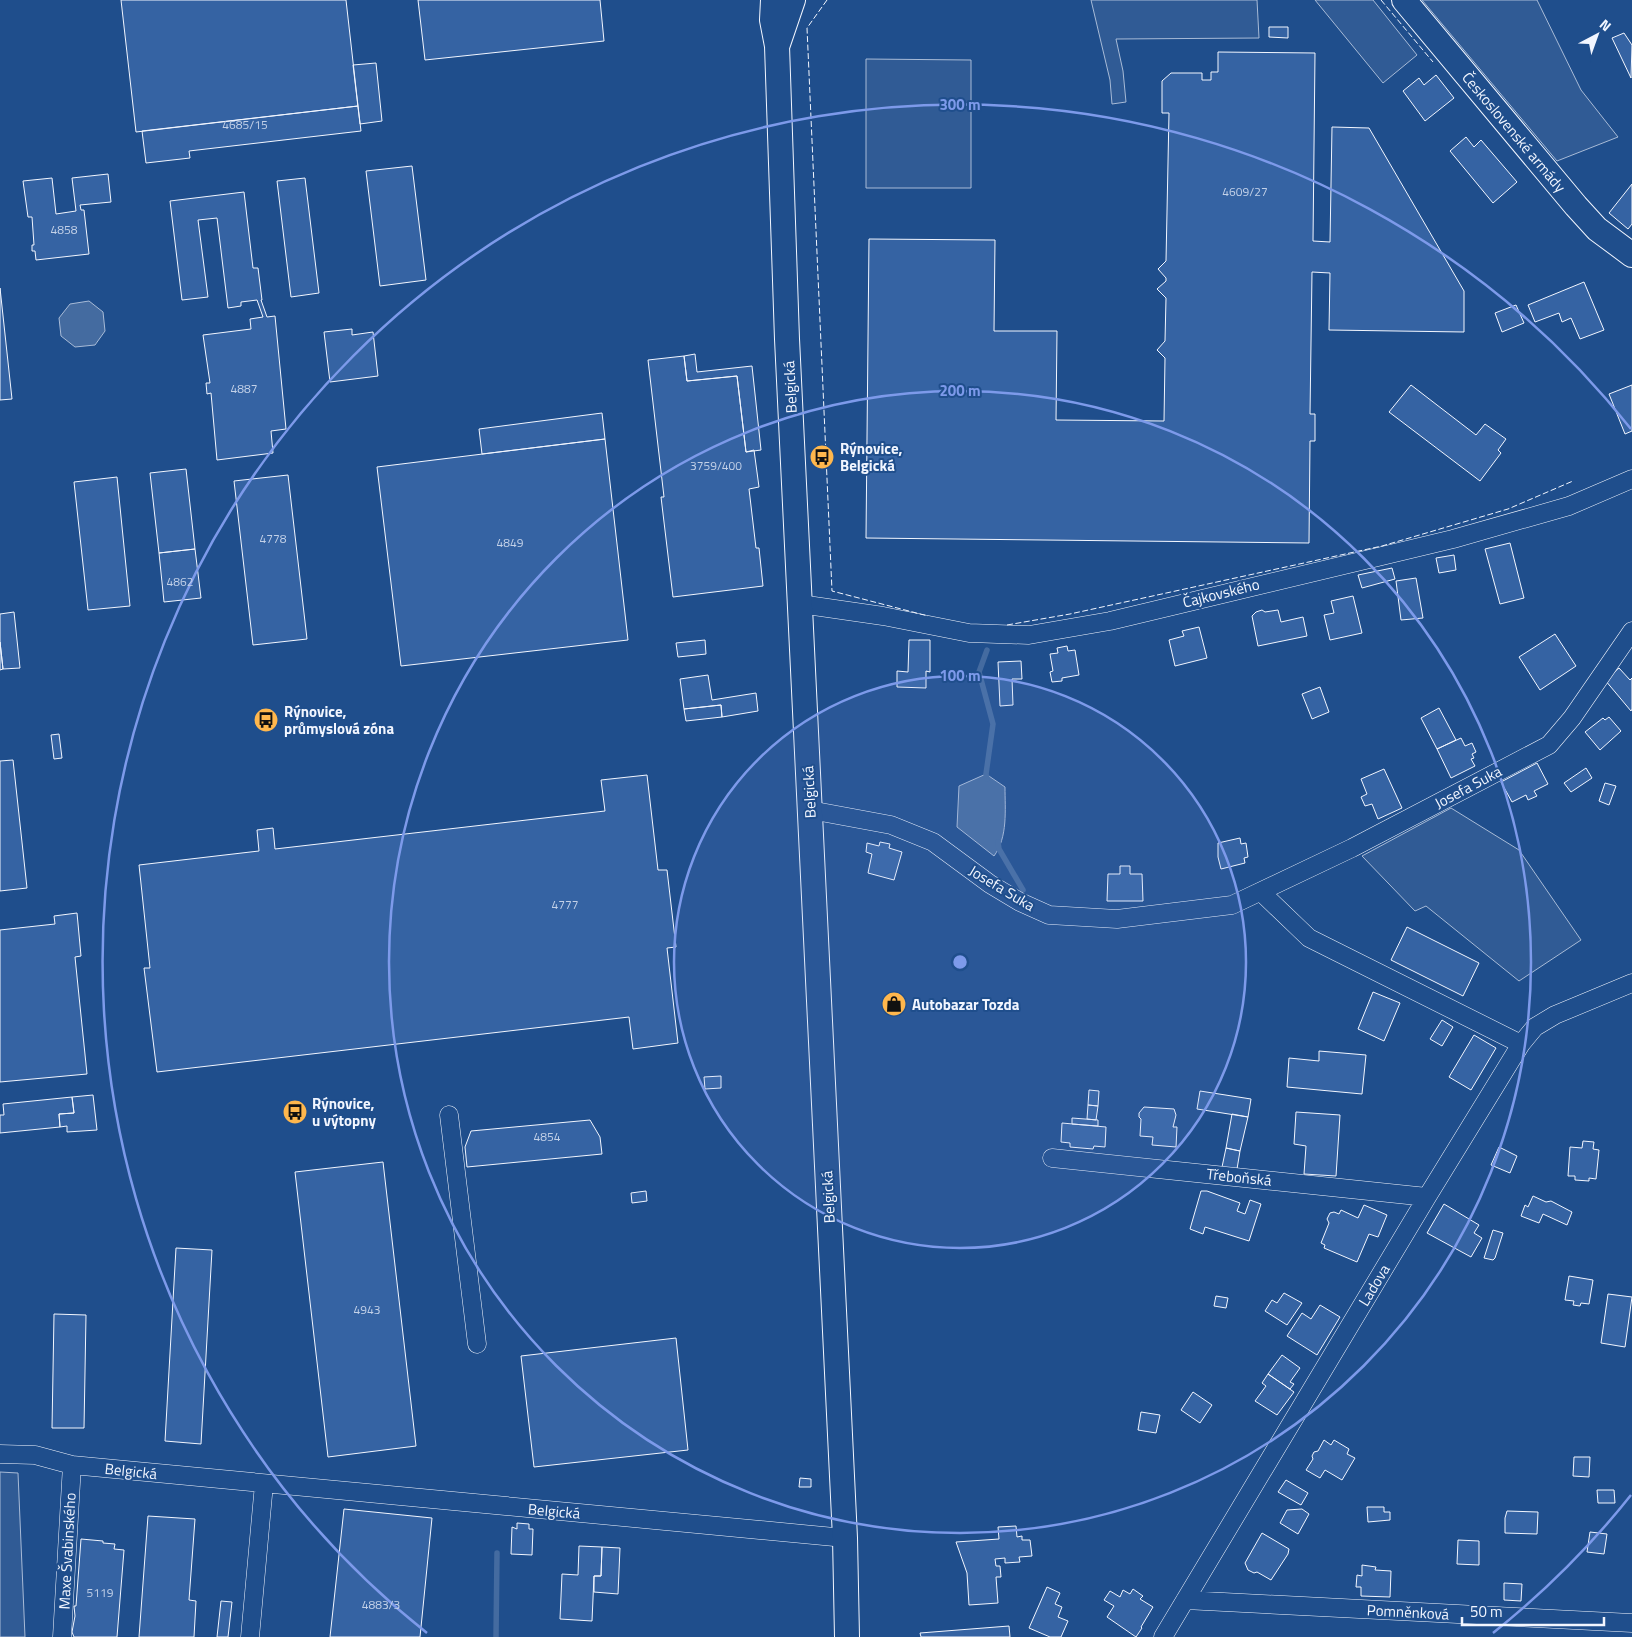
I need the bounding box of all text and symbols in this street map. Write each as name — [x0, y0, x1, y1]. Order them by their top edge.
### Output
north arrow — [1572, 10, 1622, 60]
text: N — [1595, 14, 1616, 36]
street label: Československé armády — [1457, 67, 1571, 197]
text: 300 m — [939, 93, 981, 116]
house number: 4685/15 — [222, 115, 268, 134]
house number: 4609/27 — [1222, 182, 1268, 201]
house number: 4858 — [51, 220, 78, 239]
street label: Belgická — [777, 360, 803, 414]
house number: 4887 — [231, 379, 257, 398]
text: 200 m — [939, 379, 981, 402]
place label: Rýnovice, Belgická — [840, 437, 903, 477]
bus stop icon: Rýnovice, Belgická — [809, 444, 835, 470]
house number: 3759/400 — [690, 456, 742, 475]
house number: 4778 — [260, 529, 287, 548]
house number: 4849 — [497, 533, 524, 552]
house number: 4862 — [167, 572, 193, 591]
street label: Čajkovského — [1180, 572, 1262, 614]
text: 100 m — [939, 664, 981, 687]
place label: Rýnovice, průmyslová zóna — [284, 700, 394, 740]
bus stop icon: Rýnovice, průmyslová zóna — [253, 707, 279, 733]
street label: Josefa Suka — [1430, 759, 1506, 814]
street label: Belgická — [796, 765, 822, 819]
street label: Josefa Suka — [965, 859, 1040, 917]
house number: 4777 — [552, 895, 578, 914]
centre of rings — [951, 953, 969, 971]
shop icon: Autobazar Tozda — [881, 991, 907, 1017]
place label: Autobazar Tozda — [912, 993, 1020, 1016]
place label: Rýnovice, u výtopny — [312, 1092, 376, 1132]
bus stop icon: Rýnovice, u výtopny — [282, 1099, 308, 1125]
house number: 4854 — [534, 1127, 561, 1146]
street label: Třeboňská — [1205, 1162, 1273, 1192]
street label: Belgická — [815, 1170, 841, 1224]
street label: Ladova — [1353, 1259, 1396, 1310]
house number: 4943 — [354, 1300, 380, 1319]
street label: Belgická — [104, 1457, 159, 1485]
street label: Maxe Švabinského — [52, 1492, 82, 1610]
street label: Belgická — [527, 1497, 582, 1525]
house number: 5119 — [87, 1583, 114, 1602]
scale bar — [1462, 1594, 1604, 1626]
house number: 4883/3 — [362, 1595, 400, 1614]
street label: Pomněnková — [1366, 1598, 1450, 1626]
text: 50 m — [1470, 1600, 1503, 1623]

